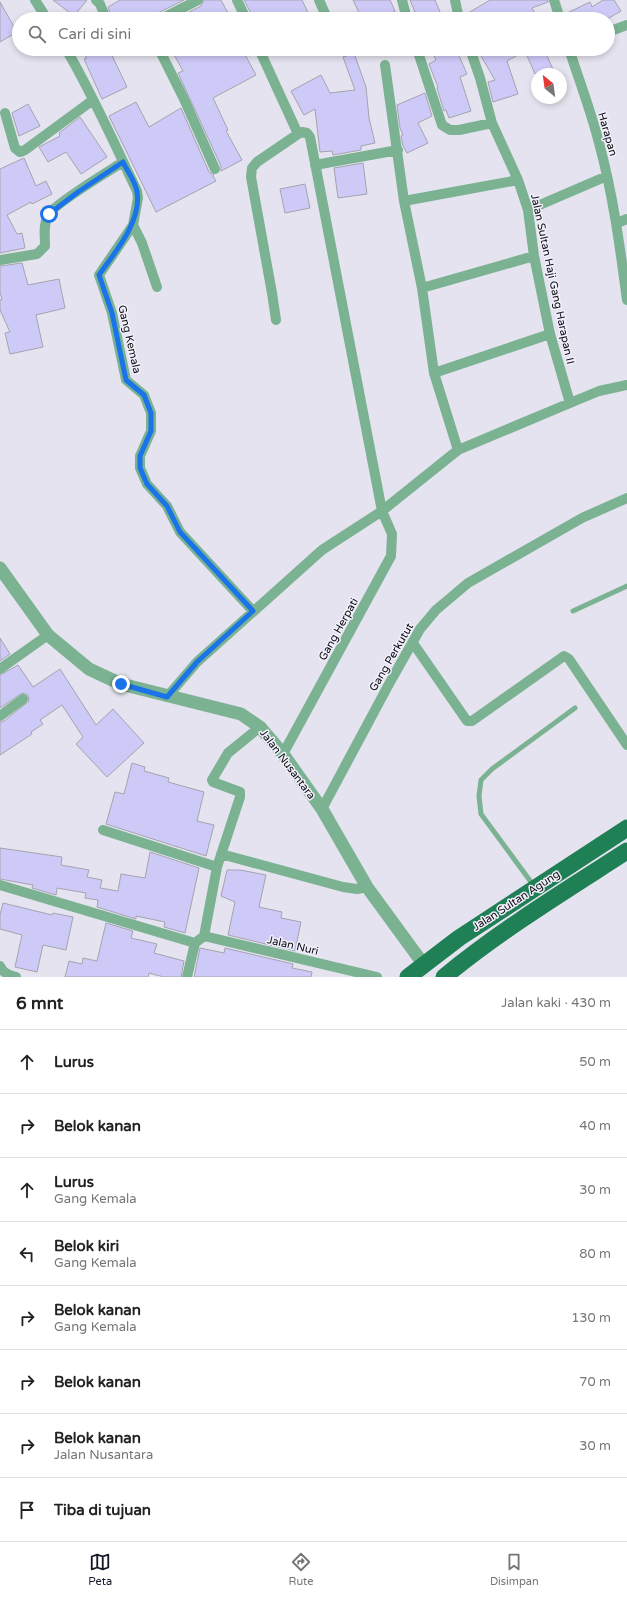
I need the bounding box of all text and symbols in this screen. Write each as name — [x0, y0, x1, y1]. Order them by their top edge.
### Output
search box — [12, 12, 615, 56]
icon: search — [26, 23, 48, 45]
text: Cari di sini — [58, 25, 131, 43]
north arrow — [531, 68, 567, 104]
street label: Harapan — [595, 111, 620, 157]
street label: Jalan Sultan Haji Gang Harapan II — [528, 193, 577, 365]
route start — [40, 205, 58, 223]
street label: Gang Kemala — [115, 304, 144, 375]
street label: Gang Herpati — [316, 596, 361, 663]
street label: Gang Perkutut — [367, 621, 416, 694]
route end — [112, 675, 130, 693]
street label: Jalan Nusantara — [257, 727, 318, 802]
street label: Jalan Sultan Agung — [470, 867, 562, 933]
street label: Jalan Nuri — [266, 933, 320, 958]
text: 6 mnt — [16, 993, 63, 1014]
text: Jalan kaki · 430 m — [501, 995, 611, 1011]
icon: ahead — [16, 1051, 38, 1073]
text: Lurus — [54, 1053, 94, 1071]
text: 50 m — [579, 1054, 611, 1070]
icon: right — [16, 1115, 38, 1137]
text: Belok kanan — [54, 1117, 141, 1135]
text: 40 m — [579, 1118, 611, 1134]
text: Lurus — [54, 1173, 94, 1191]
icon: ahead — [16, 1179, 38, 1201]
text: 30 m — [579, 1182, 611, 1198]
text: Gang Kemala — [54, 1191, 137, 1207]
text: Belok kiri — [54, 1237, 119, 1255]
icon: left — [16, 1243, 38, 1265]
text: 80 m — [579, 1246, 611, 1262]
text: Gang Kemala — [54, 1255, 137, 1271]
text: Belok kanan — [54, 1301, 141, 1319]
icon: right — [16, 1307, 38, 1329]
text: 130 m — [571, 1310, 611, 1326]
text: Gang Kemala — [54, 1319, 137, 1335]
icon: right — [16, 1371, 38, 1393]
text: Belok kanan — [54, 1373, 141, 1391]
text: 70 m — [579, 1374, 611, 1390]
text: Belok kanan — [54, 1429, 141, 1447]
icon: right — [16, 1435, 38, 1457]
text: 30 m — [579, 1438, 611, 1454]
text: Jalan Nusantara — [54, 1447, 153, 1463]
icon: arrive — [16, 1499, 38, 1521]
text: Tiba di tujuan — [54, 1501, 151, 1519]
tab: Peta — [88, 1551, 112, 1588]
tab: Rute — [289, 1551, 313, 1588]
tab: Disimpan — [490, 1551, 539, 1588]

